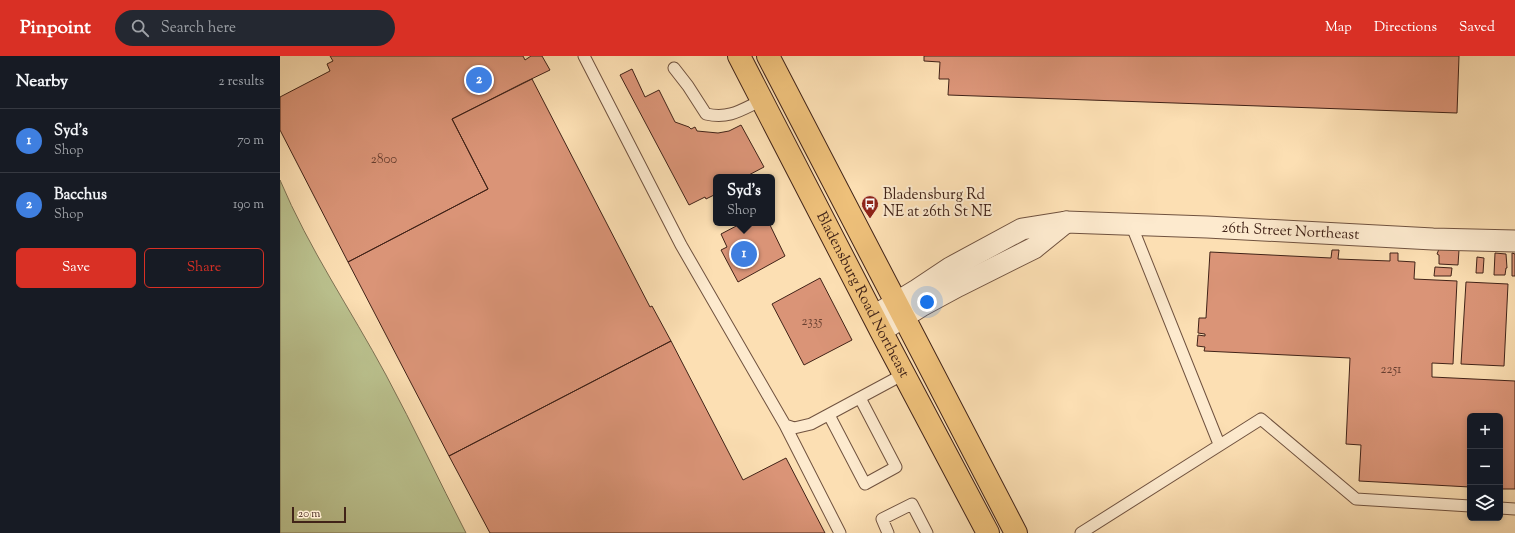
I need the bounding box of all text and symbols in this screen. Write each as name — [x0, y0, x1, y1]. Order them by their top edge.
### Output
search box — [115, 10, 395, 46]
text: Pinpoint — [20, 15, 91, 42]
icon: search — [129, 17, 151, 39]
text: Search here — [161, 18, 236, 39]
text: Map — [1325, 18, 1352, 38]
text: Directions — [1374, 18, 1437, 38]
text: Saved — [1459, 18, 1495, 38]
pin: 2 — [466, 65, 492, 95]
text: Nearby — [16, 70, 68, 94]
text: 2 results — [219, 73, 264, 91]
text: Syd's — [54, 121, 88, 142]
text: 1 — [27, 132, 31, 150]
text: 70 m — [237, 132, 264, 150]
text: Shop — [54, 142, 83, 160]
house number: 2800 — [371, 151, 397, 169]
popup — [713, 174, 775, 226]
text: Syd's — [727, 181, 761, 202]
text: Bacchus — [54, 185, 107, 206]
place label: Bladensburg Rd NE at 26th St NE — [883, 185, 992, 223]
bus stop icon: Bladensburg Rd NE at 26th St NE — [860, 194, 880, 219]
text: 2 — [26, 196, 32, 214]
text: 190 m — [233, 196, 264, 214]
text: Shop — [727, 202, 757, 220]
text: Shop — [54, 206, 83, 224]
street label: Bladensburg Road Northeast — [811, 208, 915, 382]
street label: 26th Street Northeast — [1221, 217, 1360, 246]
pin: 1 — [731, 239, 757, 269]
button: Save — [16, 248, 136, 288]
button: Share — [144, 248, 264, 288]
your location — [917, 292, 937, 312]
house number: 2335 — [801, 313, 823, 331]
house number: 2251 — [1380, 361, 1402, 379]
map controls — [1467, 413, 1503, 521]
button: + — [1467, 413, 1503, 449]
button: − — [1467, 449, 1503, 485]
button: layers — [1467, 485, 1503, 521]
scale bar — [292, 505, 346, 524]
text: 20 m — [298, 506, 320, 522]

